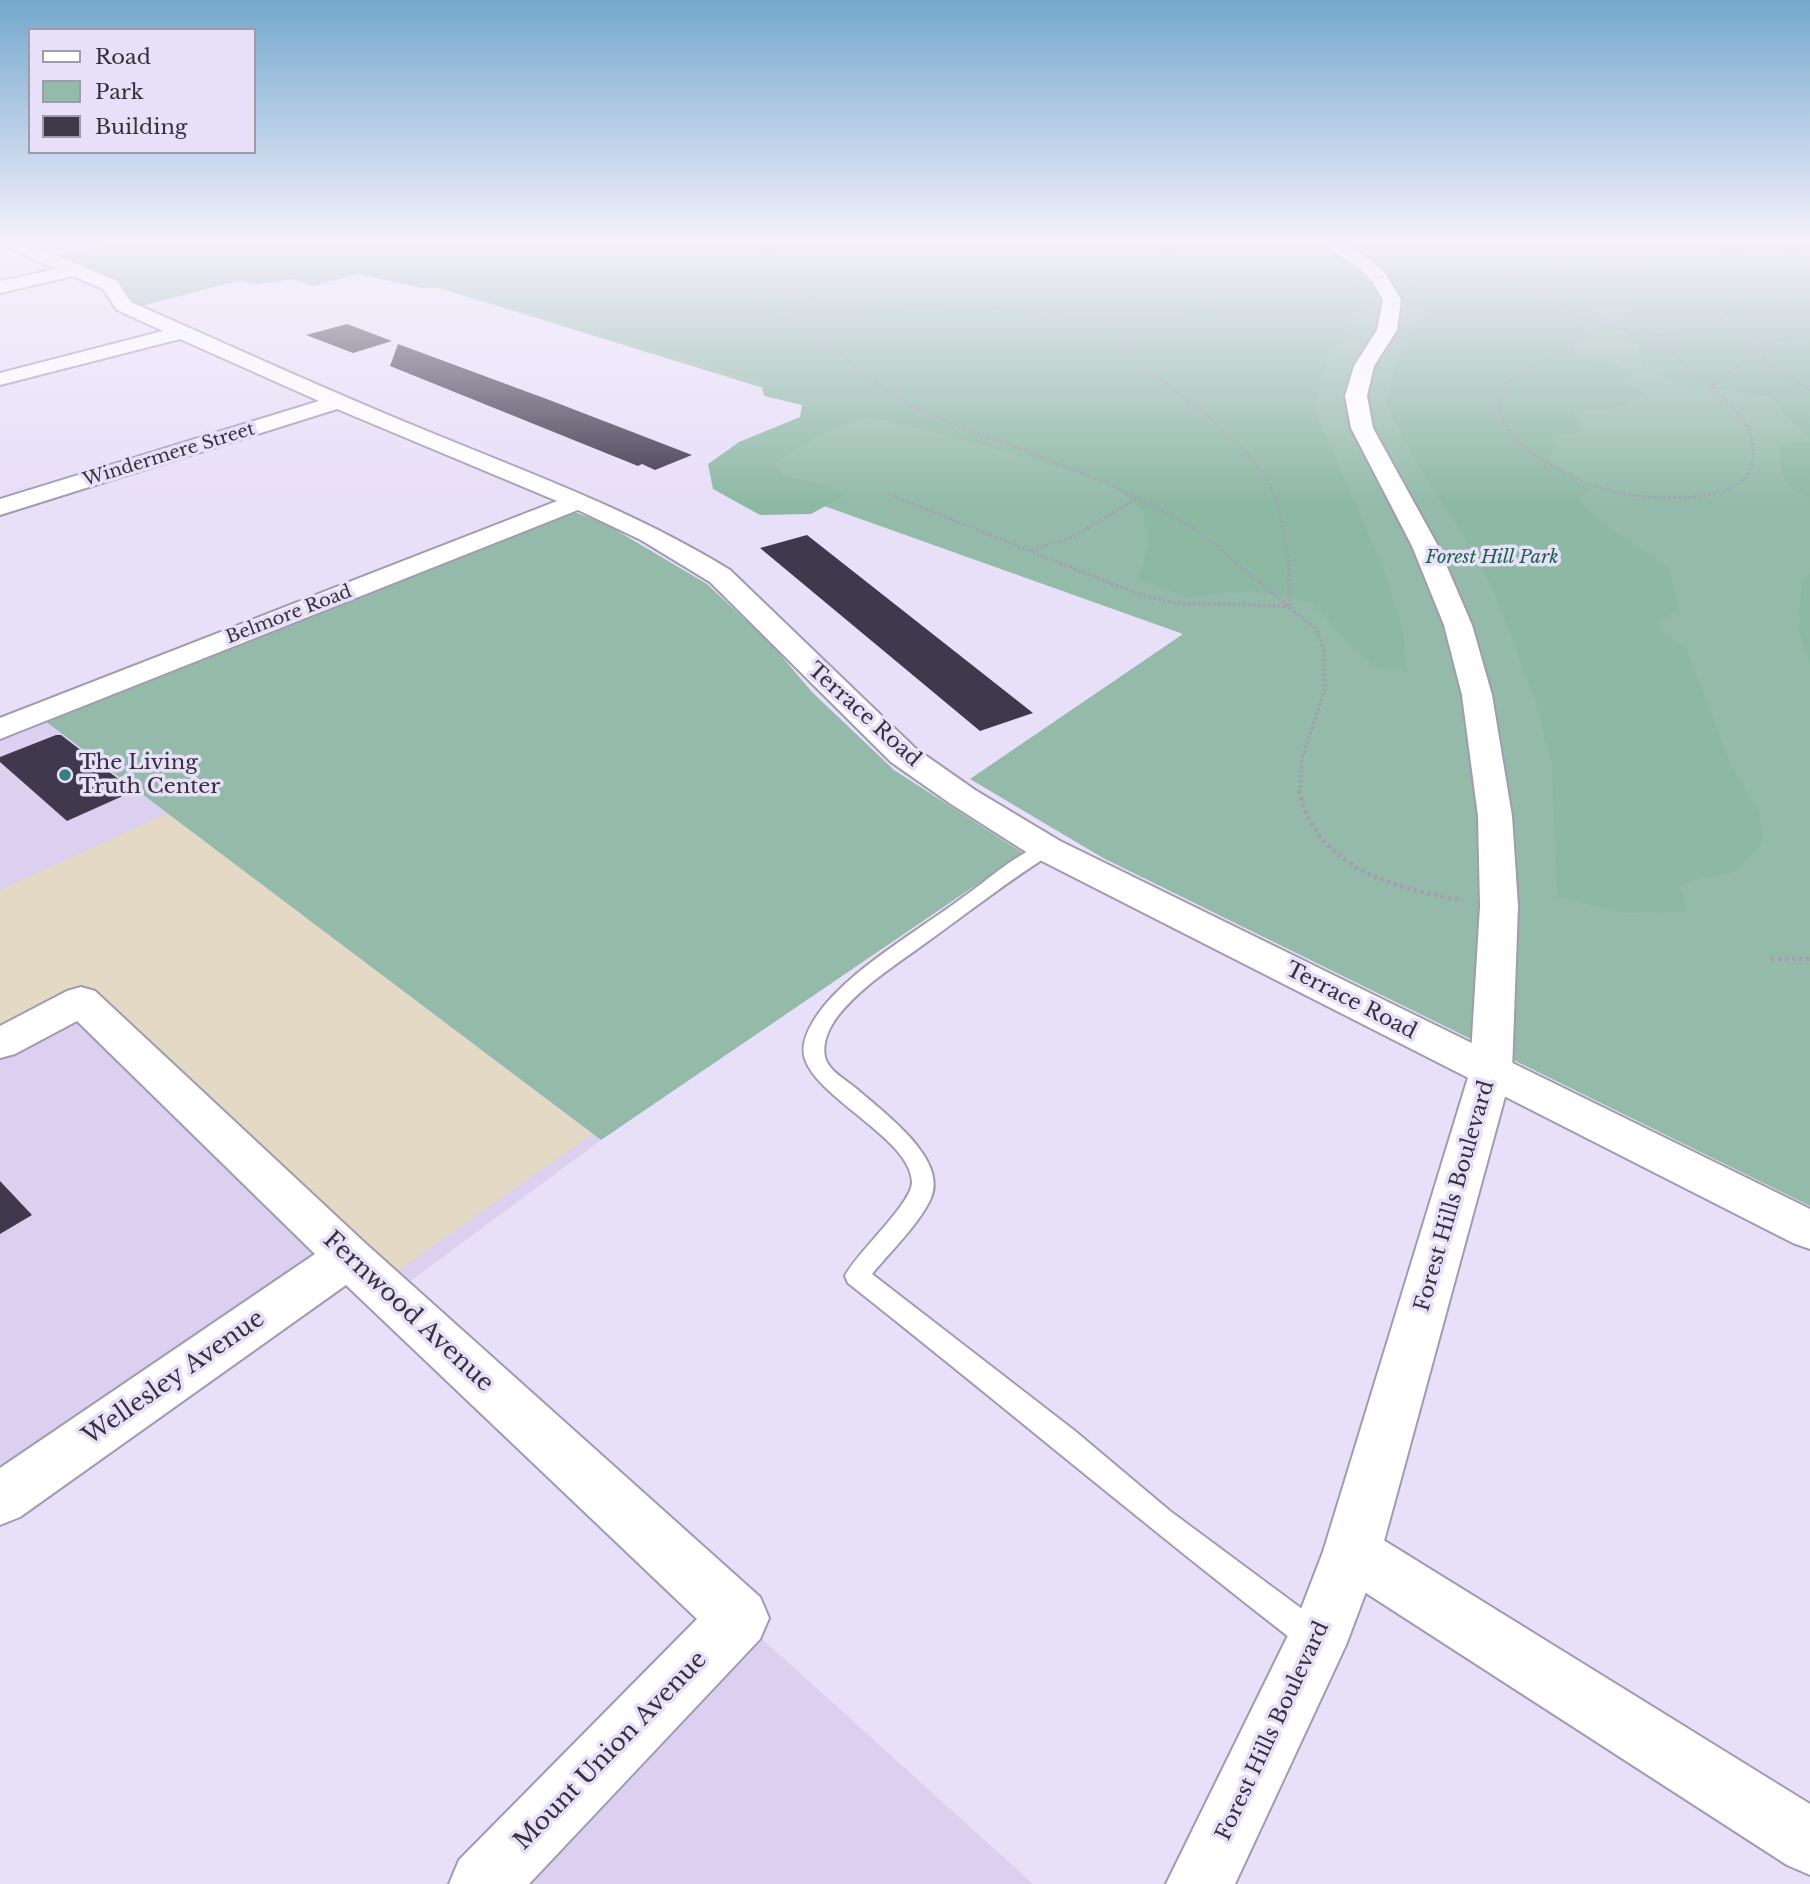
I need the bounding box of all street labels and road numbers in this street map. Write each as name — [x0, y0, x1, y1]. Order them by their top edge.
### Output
street label: Windermere Street — [81, 419, 257, 491]
street label: Belmore Road — [223, 581, 355, 649]
street label: Terrace Road — [802, 658, 926, 772]
street label: Terrace Road — [1281, 957, 1421, 1045]
street label: Forest Hills Boulevard — [1410, 1078, 1500, 1314]
street label: Fernwood Avenue — [317, 1226, 499, 1398]
street label: Wellesley Avenue — [78, 1304, 270, 1452]
street label: Forest Hills Boulevard — [1211, 1617, 1335, 1845]
street label: Mount Union Avenue — [509, 1646, 713, 1856]

